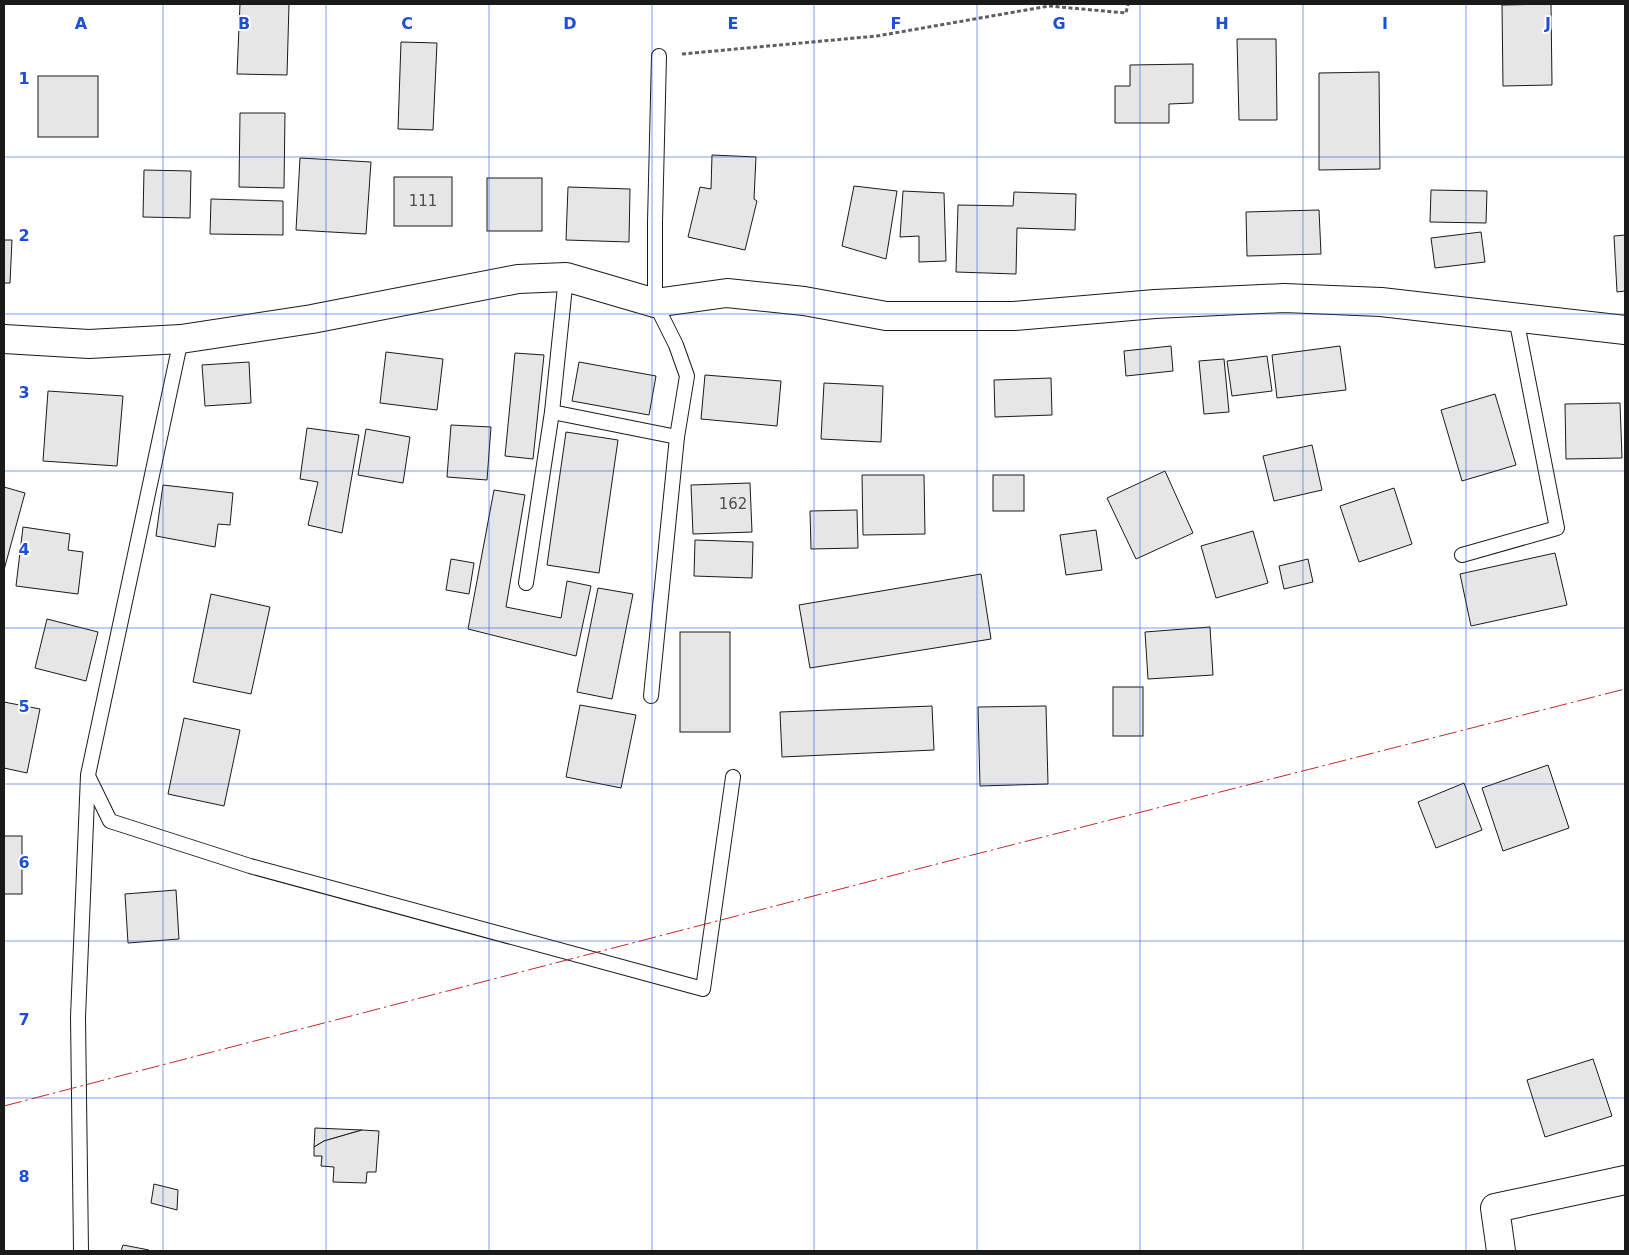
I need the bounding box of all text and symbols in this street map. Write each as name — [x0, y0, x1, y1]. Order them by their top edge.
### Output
text: A — [75, 14, 88, 33]
text: B — [238, 14, 250, 33]
text: C — [401, 14, 413, 33]
text: D — [563, 14, 577, 33]
text: E — [728, 14, 738, 33]
text: F — [891, 14, 901, 33]
text: G — [1052, 14, 1066, 33]
text: H — [1215, 14, 1229, 33]
text: I — [1382, 14, 1388, 33]
text: J — [1544, 14, 1551, 33]
text: 1 — [18, 69, 30, 88]
house number: 111 — [409, 192, 437, 210]
text: 2 — [18, 226, 30, 245]
text: 3 — [18, 383, 30, 402]
house number: 162 — [719, 495, 747, 513]
text: 4 — [18, 540, 30, 559]
text: 5 — [18, 697, 30, 716]
text: 6 — [18, 853, 30, 872]
text: 7 — [18, 1010, 30, 1029]
text: 8 — [18, 1167, 30, 1186]

